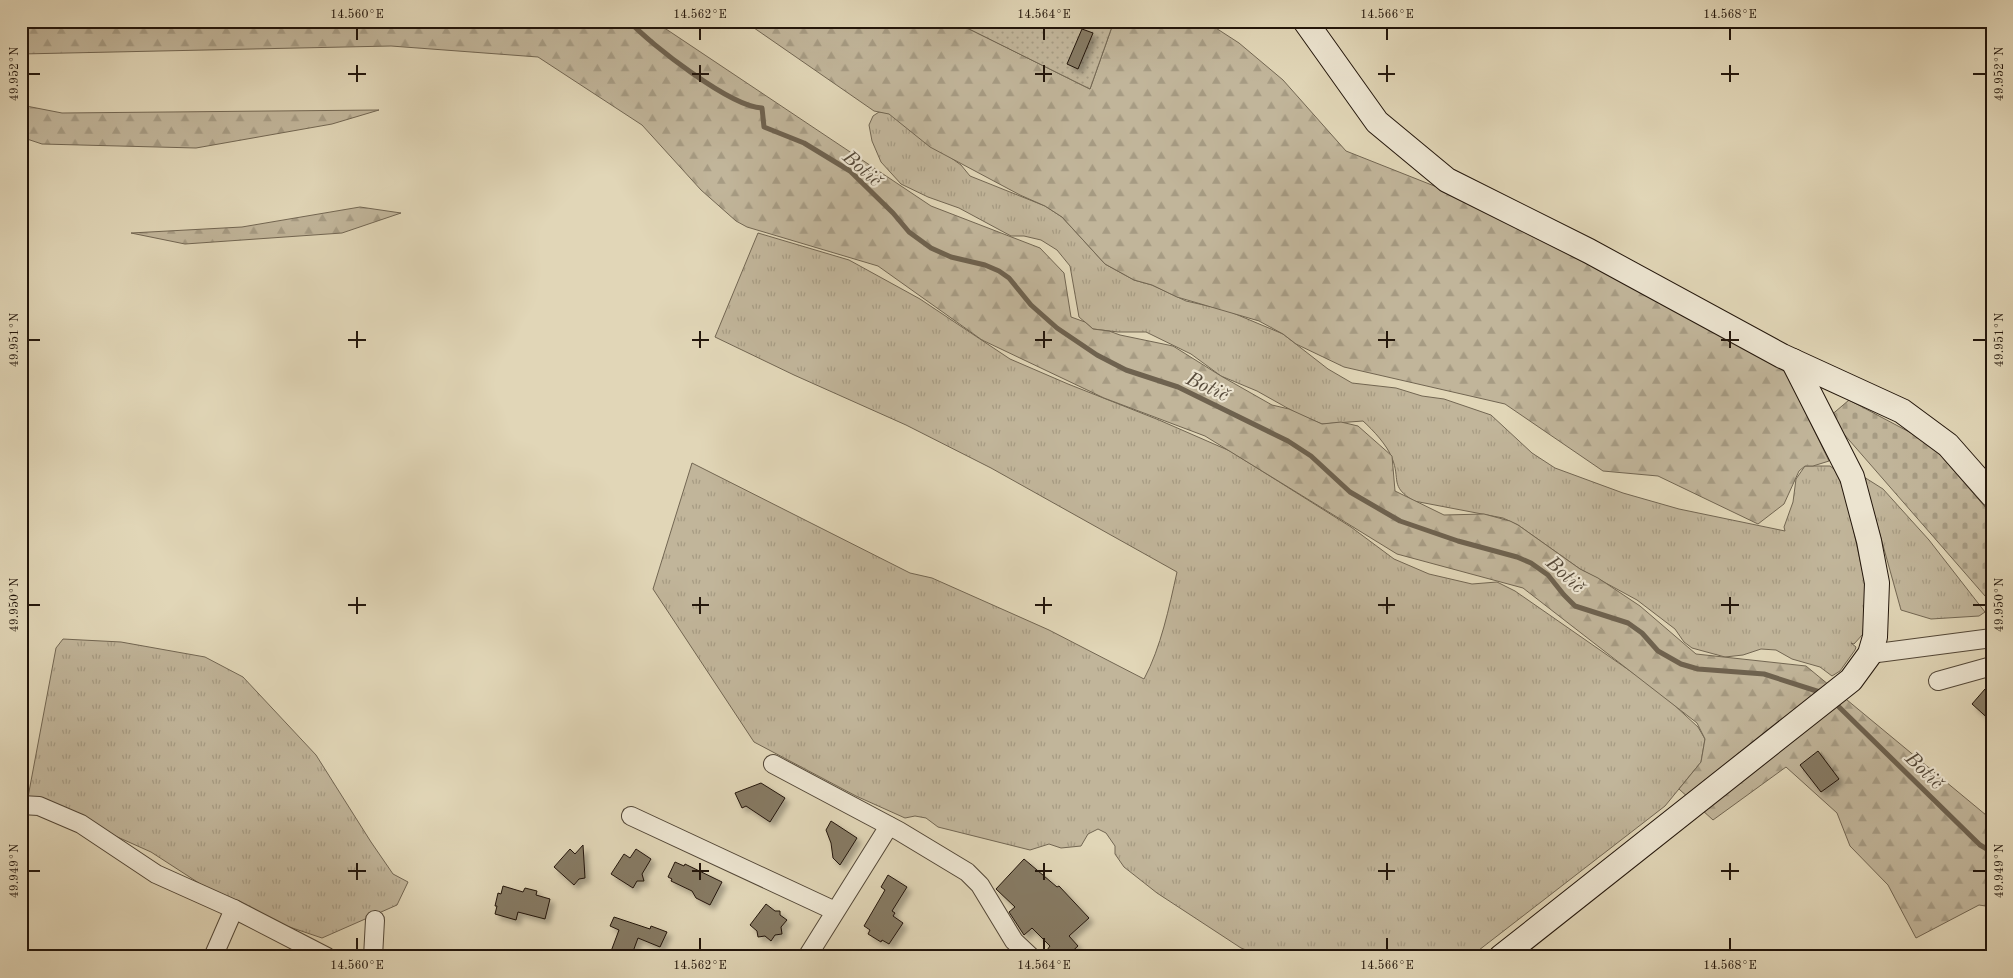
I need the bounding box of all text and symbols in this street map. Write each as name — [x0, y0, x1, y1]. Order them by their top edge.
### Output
text: 14.560°E — [330, 8, 384, 21]
text: 14.562°E — [673, 8, 727, 21]
text: 14.564°E — [1017, 8, 1071, 21]
text: 14.566°E — [1360, 8, 1414, 21]
text: 14.568°E — [1703, 8, 1757, 21]
text: 49.952°N — [8, 47, 21, 101]
text: 49.952°N — [1993, 47, 2006, 101]
water label: Botič — [838, 147, 886, 193]
text: 49.951°N — [8, 313, 21, 367]
text: 49.951°N — [1993, 313, 2006, 367]
water label: Botič — [1182, 369, 1233, 407]
water label: Botič — [1541, 552, 1589, 599]
text: 49.950°N — [8, 578, 21, 632]
text: 49.950°N — [1993, 578, 2006, 632]
water label: Botič — [1900, 748, 1948, 795]
text: 49.949°N — [9, 844, 21, 898]
text: 49.949°N — [1994, 844, 2006, 898]
text: 14.560°E — [330, 959, 384, 972]
text: 14.562°E — [673, 959, 727, 972]
text: 14.564°E — [1017, 959, 1071, 972]
text: 14.566°E — [1360, 959, 1414, 972]
text: 14.568°E — [1703, 959, 1757, 972]

